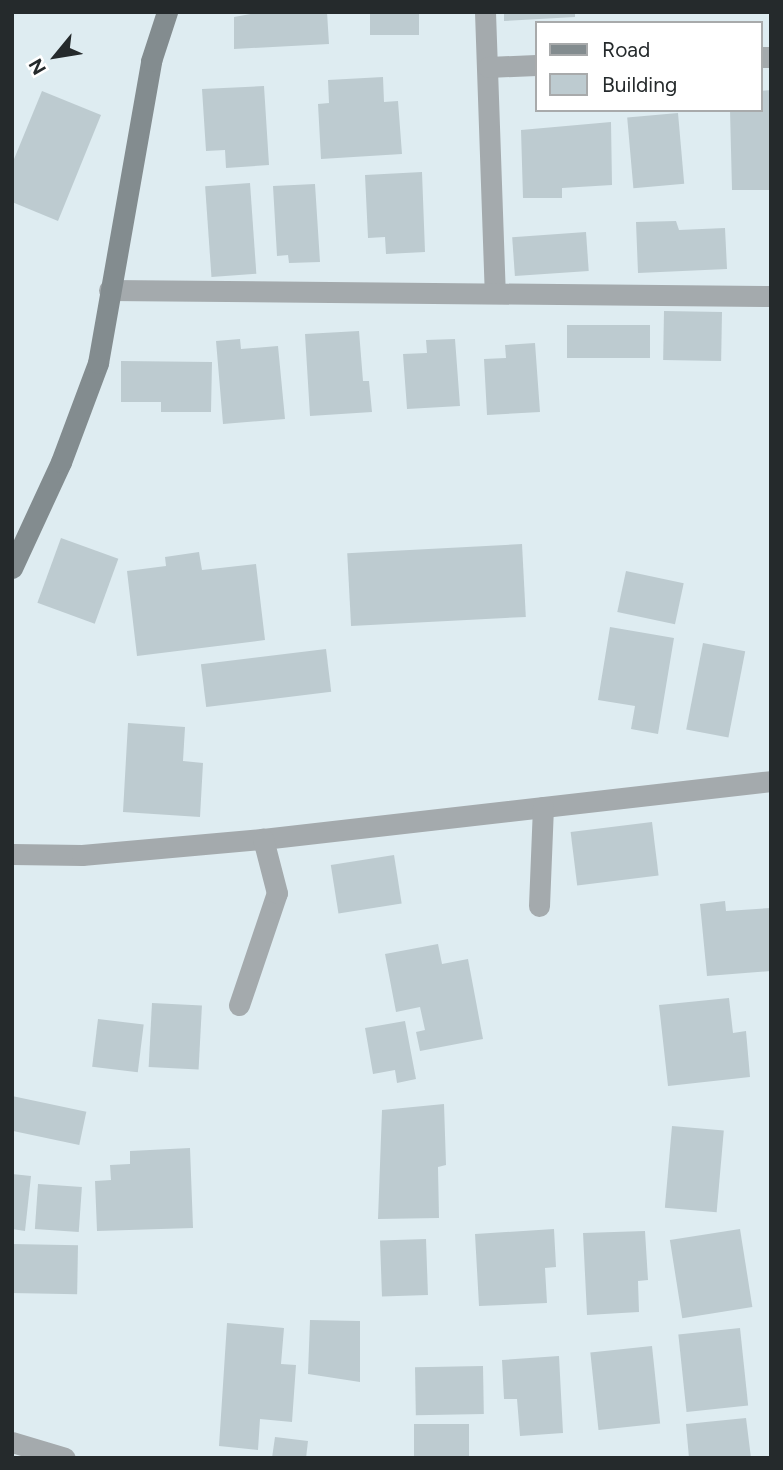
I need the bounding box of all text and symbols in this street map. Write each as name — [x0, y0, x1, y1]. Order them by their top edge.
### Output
north arrow — [21, 21, 91, 91]
legend — [534, 21, 762, 112]
text: Road — [602, 37, 650, 62]
text: N — [24, 55, 51, 79]
text: Building — [602, 72, 677, 97]

